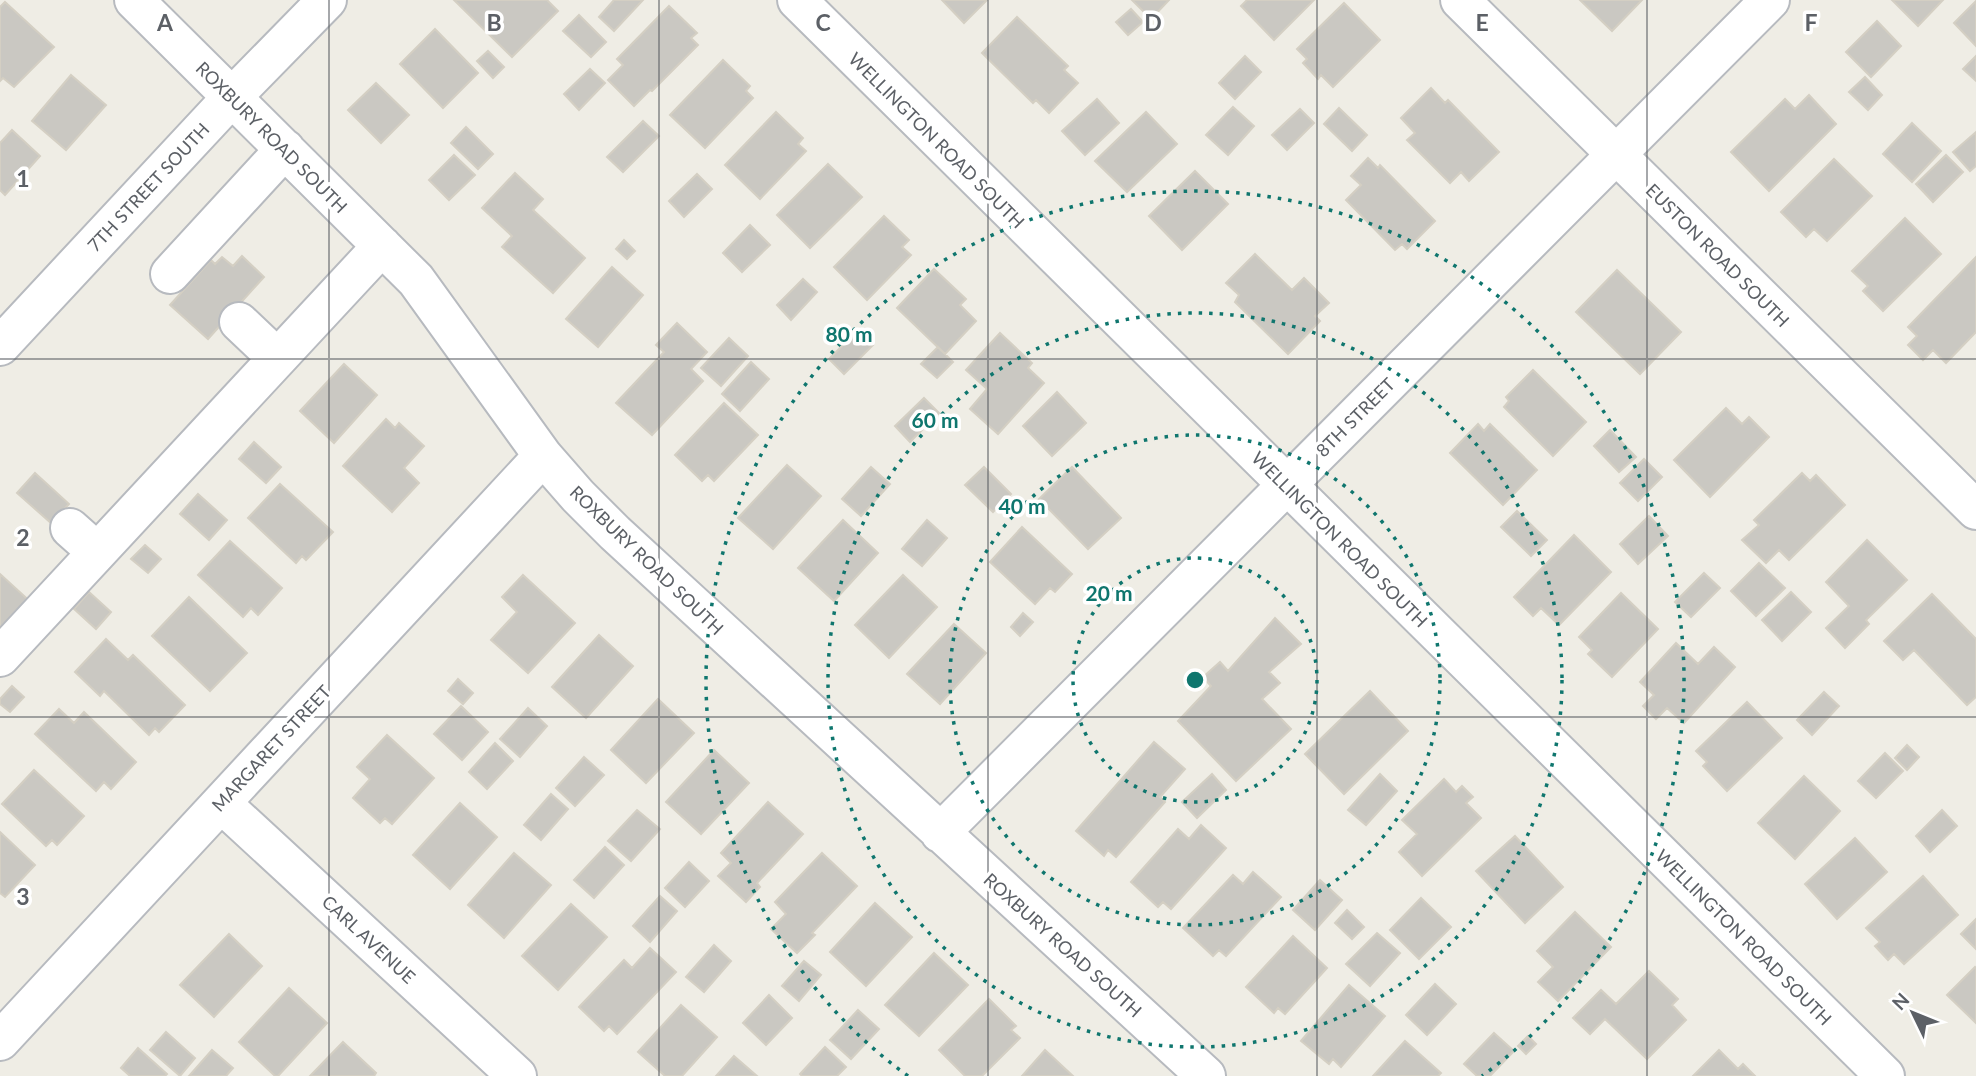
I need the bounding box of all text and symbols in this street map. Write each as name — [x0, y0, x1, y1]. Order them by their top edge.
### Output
text: A — [156, 8, 174, 36]
text: B — [486, 8, 502, 36]
text: C — [815, 8, 831, 36]
text: D — [1144, 8, 1162, 36]
text: E — [1475, 8, 1489, 36]
text: F — [1804, 8, 1818, 36]
street label: WELLINGTON ROAD SOUTH — [844, 47, 1030, 233]
street label: ROXBURY ROAD SOUTH — [192, 57, 352, 217]
street label: 7TH STREET SOUTH — [83, 118, 213, 256]
text: 1 — [16, 164, 30, 192]
street label: EUSTON ROAD SOUTH — [1642, 179, 1794, 331]
text: 80 m — [825, 321, 873, 346]
street label: 8TH STREET — [1311, 373, 1399, 461]
text: 60 m — [911, 407, 959, 432]
street label: WELLINGTON ROAD SOUTH — [1247, 446, 1433, 632]
street label: ROXBURY ROAD SOUTH — [566, 481, 728, 639]
text: 40 m — [998, 493, 1046, 518]
text: 2 — [16, 523, 30, 551]
text: 20 m — [1085, 580, 1133, 605]
centre of rings — [1183, 668, 1207, 692]
street label: MARGARET STREET — [207, 680, 335, 816]
street label: WELLINGTON ROAD SOUTH — [1651, 844, 1837, 1030]
street label: ROXBURY ROAD SOUTH — [979, 868, 1147, 1022]
text: 3 — [16, 882, 30, 910]
street label: CARL AVENUE — [318, 890, 420, 988]
north arrow — [1878, 978, 1948, 1048]
text: N — [1887, 988, 1914, 1014]

